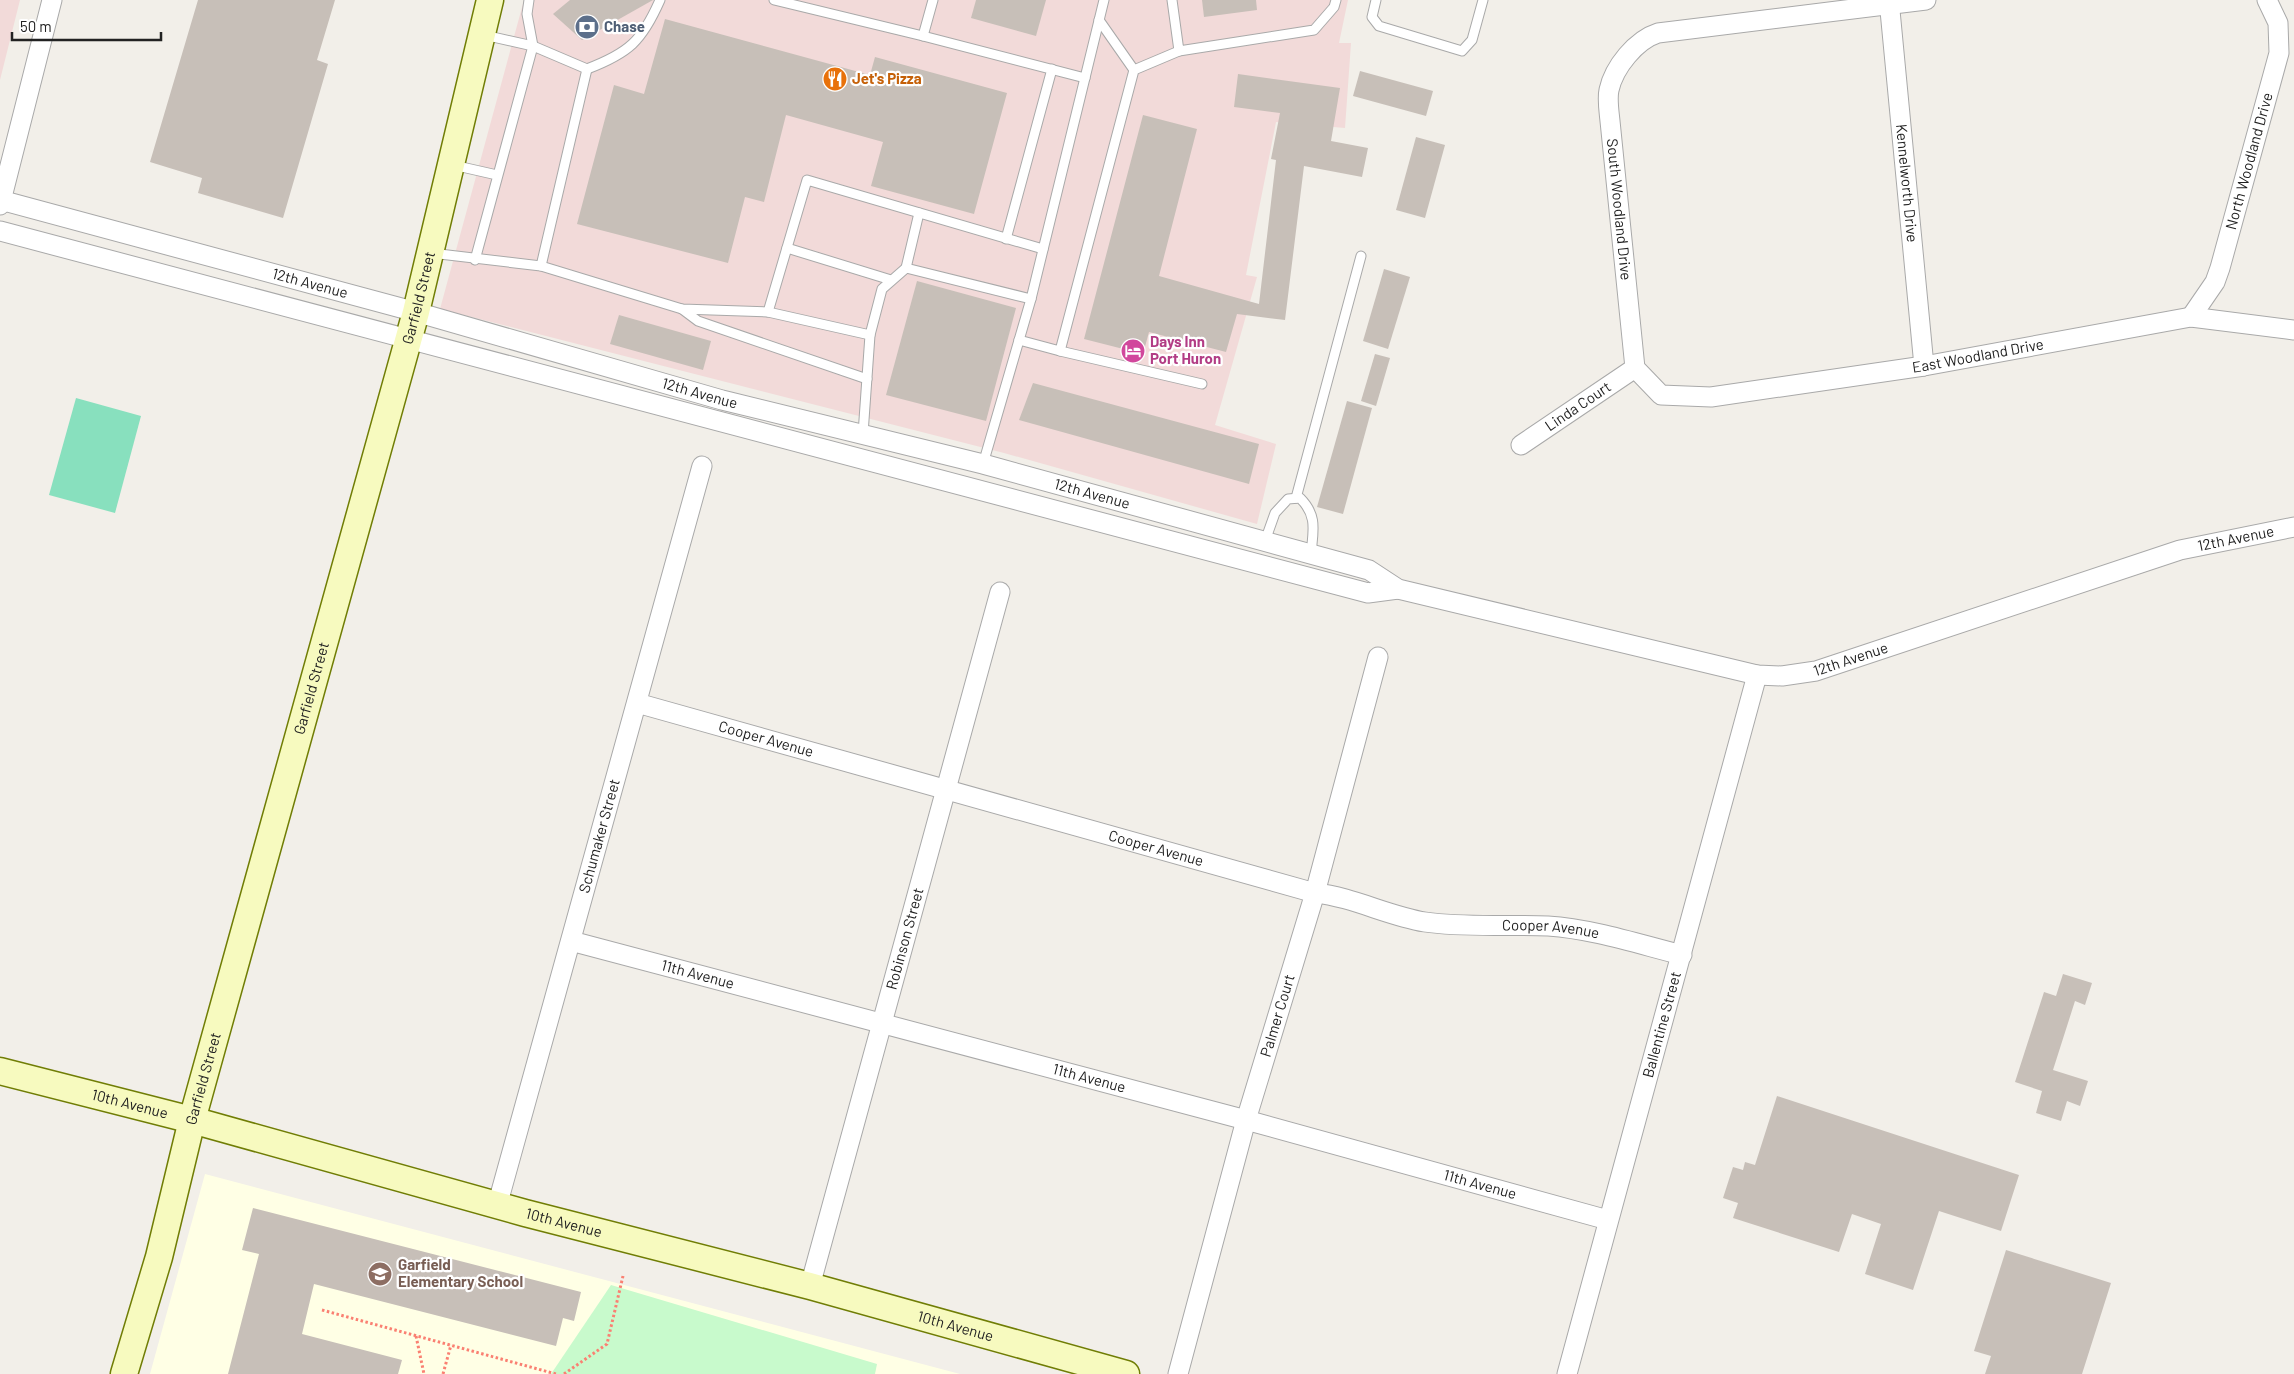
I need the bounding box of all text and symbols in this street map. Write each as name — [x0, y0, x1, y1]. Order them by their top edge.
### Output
scale bar — [12, 10, 161, 42]
bank icon: Chase — [574, 14, 600, 40]
text: 50 m — [20, 17, 52, 35]
place label: Chase — [604, 17, 645, 35]
restaurant icon: Jet's Pizza — [822, 66, 848, 92]
place label: Jet's Pizza — [852, 69, 922, 87]
street label: North Woodland Drive — [2221, 90, 2276, 232]
street label: Kennelworth Drive — [1893, 123, 1922, 243]
street label: South Woodland Drive — [1604, 138, 1636, 281]
street label: Garfield Street — [398, 249, 438, 346]
street label: 12th Avenue — [270, 264, 350, 301]
place label: Days Inn Port Huron — [1150, 332, 1221, 367]
street label: East Woodland Drive — [1911, 334, 2045, 376]
hotel icon: Days Inn Port Huron — [1120, 338, 1146, 364]
street label: 12th Avenue — [660, 373, 740, 411]
street label: Linda Court — [1541, 377, 1614, 434]
street label: 12th Avenue — [1052, 474, 1132, 512]
street label: 12th Avenue — [2196, 521, 2275, 554]
street label: 12th Avenue — [1811, 638, 1890, 679]
street label: Garfield Street — [289, 640, 332, 736]
street label: Cooper Avenue — [717, 716, 816, 760]
street label: Schumaker Street — [574, 777, 623, 895]
street label: Cooper Avenue — [1107, 826, 1206, 869]
street label: Robinson Street — [882, 886, 927, 992]
street label: Cooper Avenue — [1502, 915, 1601, 942]
street label: 11th Avenue — [659, 955, 736, 992]
street label: Ballentine Street — [1638, 969, 1684, 1080]
street label: Palmer Court — [1256, 972, 1298, 1059]
street label: Garfield Street — [181, 1030, 224, 1126]
street label: 11th Avenue — [1051, 1059, 1128, 1096]
street label: 10th Avenue — [90, 1085, 170, 1122]
street label: 11th Avenue — [1442, 1165, 1519, 1202]
street label: 10th Avenue — [524, 1204, 604, 1240]
place label: Garfield Elementary School — [398, 1255, 523, 1290]
school or university icon: Garfield Elementary School — [367, 1261, 393, 1287]
street label: 10th Avenue — [916, 1306, 996, 1345]

